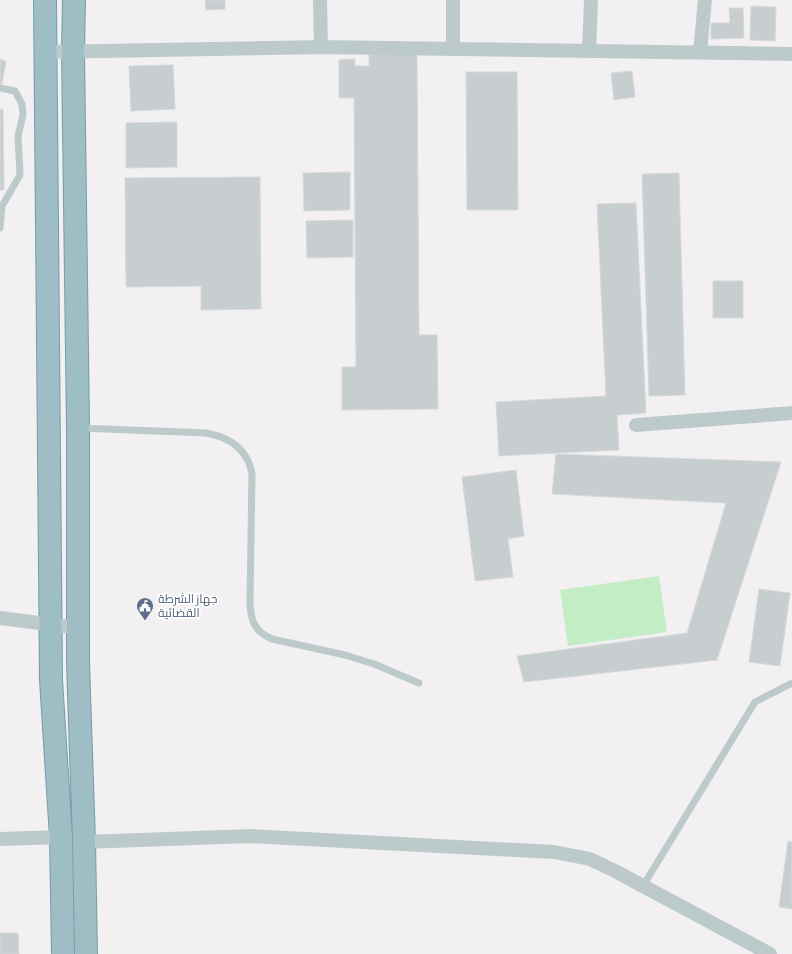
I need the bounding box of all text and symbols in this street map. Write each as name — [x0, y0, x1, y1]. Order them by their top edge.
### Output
place label: جهاز الشرطة القضائية — [158, 593, 217, 620]
public building icon: جهاز الشرطة القضائية — [135, 596, 155, 621]

